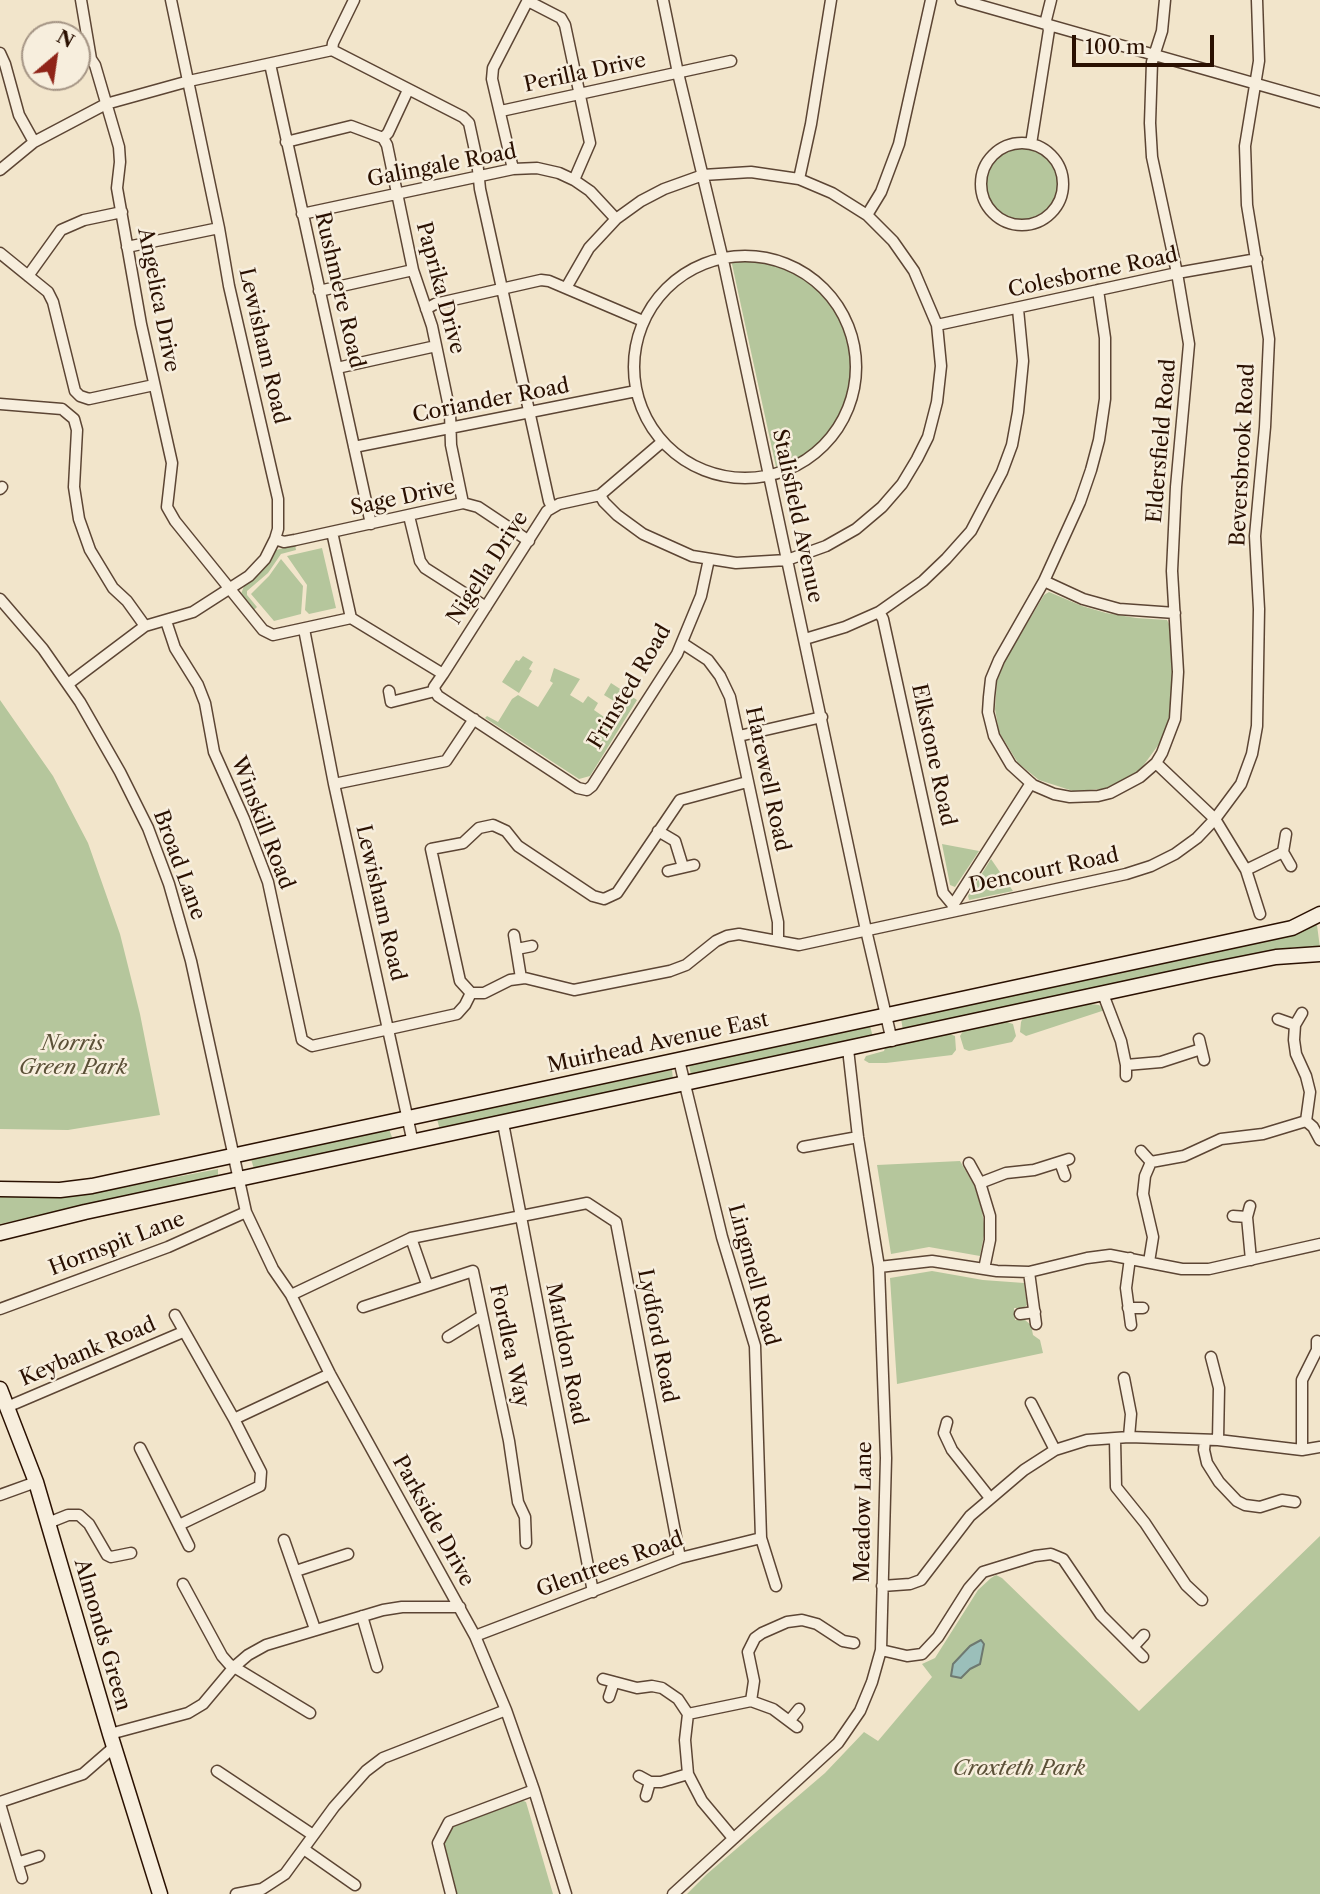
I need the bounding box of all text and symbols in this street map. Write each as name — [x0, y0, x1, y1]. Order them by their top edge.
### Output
north arrow — [21, 21, 91, 91]
scale bar — [1075, 21, 1217, 65]
text: N — [53, 25, 78, 53]
text: 100 m — [1085, 34, 1146, 59]
street label: Perilla Drive — [522, 48, 648, 98]
street label: Galingale Road — [365, 139, 519, 193]
street label: Rushmere Road — [309, 209, 369, 371]
street label: Paprika Drive — [410, 219, 470, 357]
street label: Angelica Drive — [132, 226, 184, 374]
street label: Colesborne Road — [1006, 243, 1180, 303]
street label: Lewisham Road — [233, 266, 293, 426]
street label: Eldersfield Road — [1142, 358, 1182, 524]
street label: Beversbrook Road — [1226, 363, 1260, 547]
street label: Coriander Road — [410, 373, 572, 429]
street label: Stalisfield Avenue — [766, 427, 828, 605]
street label: Sage Drive — [348, 475, 458, 521]
street label: Nigella Drive — [442, 507, 534, 629]
street label: Frinsted Road — [583, 620, 677, 754]
street label: Elkstone Road — [906, 682, 960, 828]
street label: Harewell Road — [739, 704, 795, 854]
street label: Winskill Road — [225, 753, 299, 893]
street label: Broad Lane — [147, 807, 211, 923]
street label: Lewisham Road — [350, 823, 410, 983]
street label: Dencourt Road — [967, 843, 1121, 899]
street label: Muirhead Avenue East — [545, 1007, 771, 1079]
park label: Norris Green Park — [19, 1031, 127, 1081]
street label: Lingmell Road — [722, 1201, 784, 1349]
street label: Hornspit Lane — [45, 1207, 189, 1281]
street label: Lydford Road — [632, 1267, 682, 1405]
street label: Marldon Road — [540, 1281, 592, 1427]
street label: Fordlea Way — [484, 1282, 534, 1410]
street label: Keybank Road — [16, 1312, 160, 1392]
street label: Meadow Lane — [850, 1441, 878, 1583]
street label: Parkside Drive — [387, 1451, 479, 1591]
street label: Glentrees Road — [533, 1527, 687, 1603]
street label: Almonds Green — [68, 1556, 136, 1714]
park label: Croxteth Park — [953, 1756, 1085, 1782]

